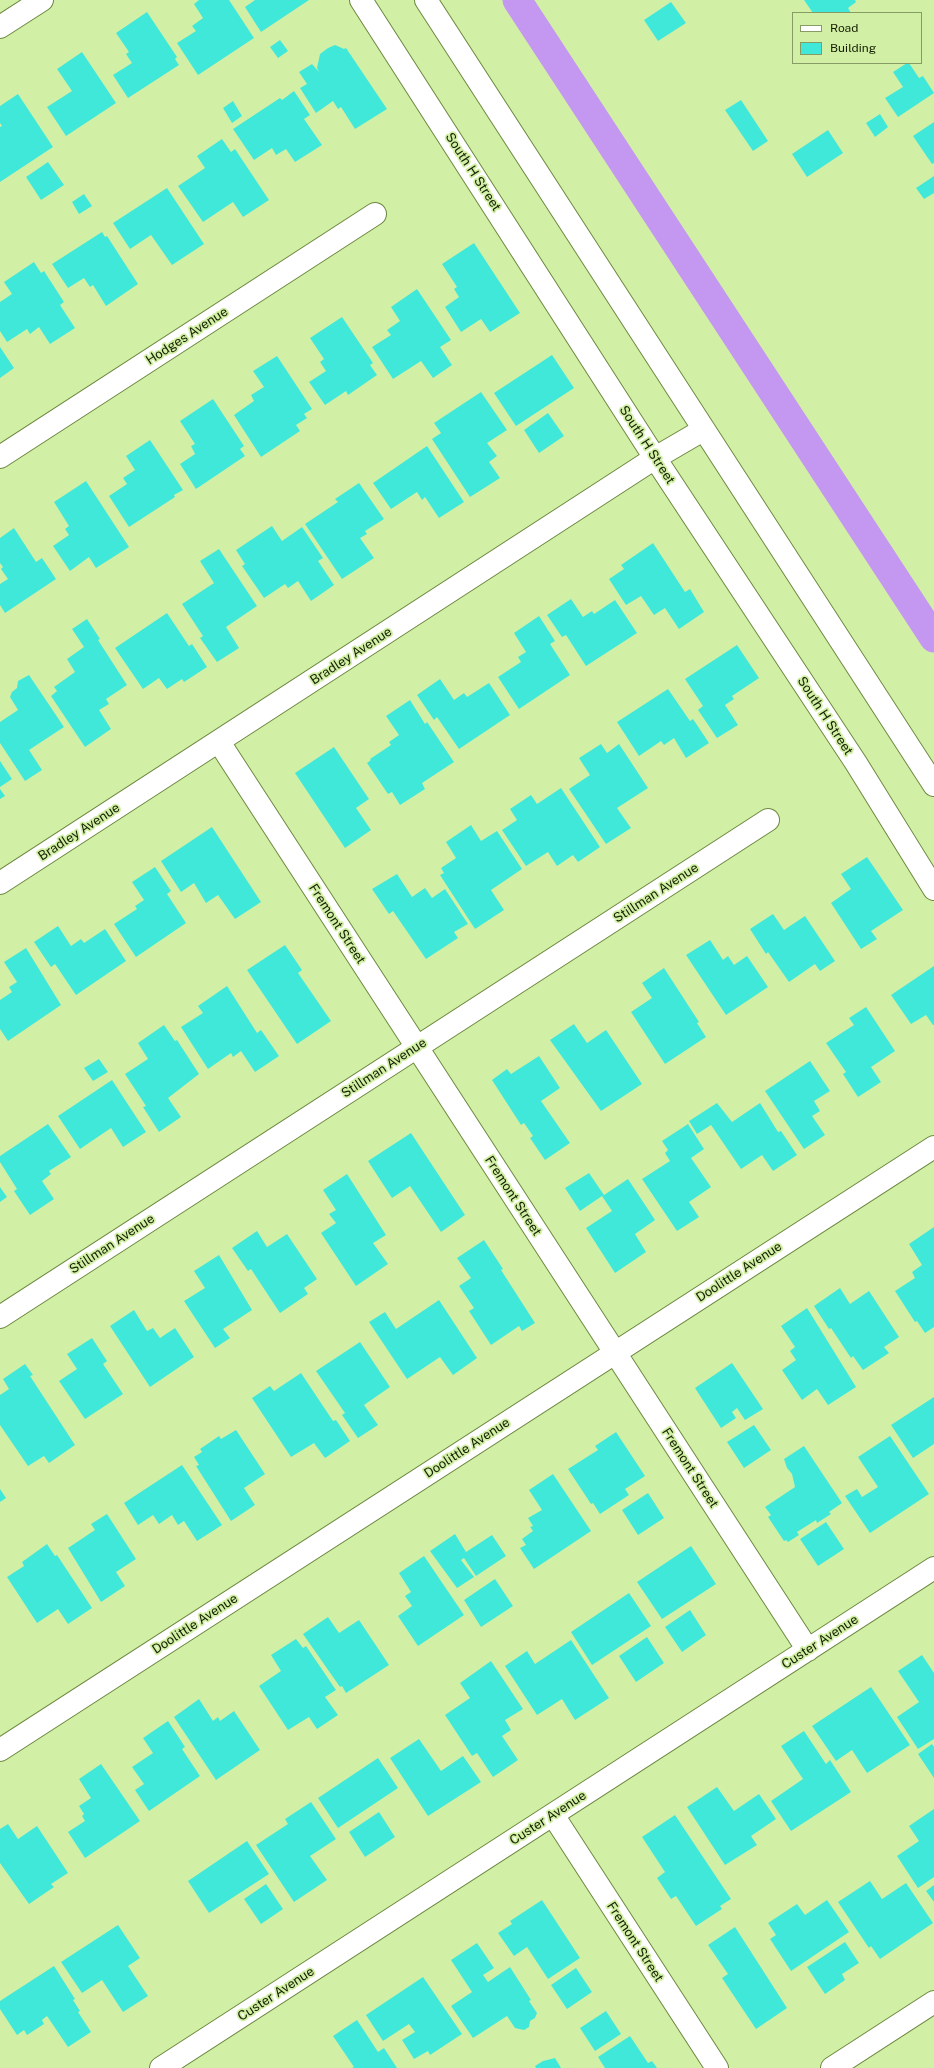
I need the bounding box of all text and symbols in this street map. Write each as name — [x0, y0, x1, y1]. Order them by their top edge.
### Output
legend — [792, 12, 922, 64]
text: Road — [830, 21, 858, 35]
text: Building — [830, 41, 876, 55]
street label: South H Street — [442, 130, 504, 214]
street label: Hodges Avenue — [143, 304, 231, 368]
street label: South H Street — [616, 403, 678, 487]
street label: Bradley Avenue — [307, 624, 395, 688]
street label: South H Street — [794, 674, 856, 758]
street label: Bradley Avenue — [35, 800, 123, 864]
street label: Stillman Avenue — [611, 860, 701, 926]
street label: Fremont Street — [305, 881, 369, 967]
street label: Stillman Avenue — [339, 1035, 429, 1101]
street label: Fremont Street — [481, 1153, 545, 1239]
street label: Stillman Avenue — [67, 1211, 157, 1277]
street label: Doolittle Avenue — [693, 1238, 785, 1306]
street label: Doolittle Avenue — [421, 1414, 513, 1482]
street label: Fremont Street — [658, 1425, 722, 1511]
street label: Doolittle Avenue — [149, 1590, 241, 1658]
street label: Custer Avenue — [779, 1611, 861, 1673]
street label: Custer Avenue — [507, 1787, 589, 1849]
street label: Fremont Street — [603, 1899, 667, 1985]
street label: Custer Avenue — [235, 1963, 317, 2025]

